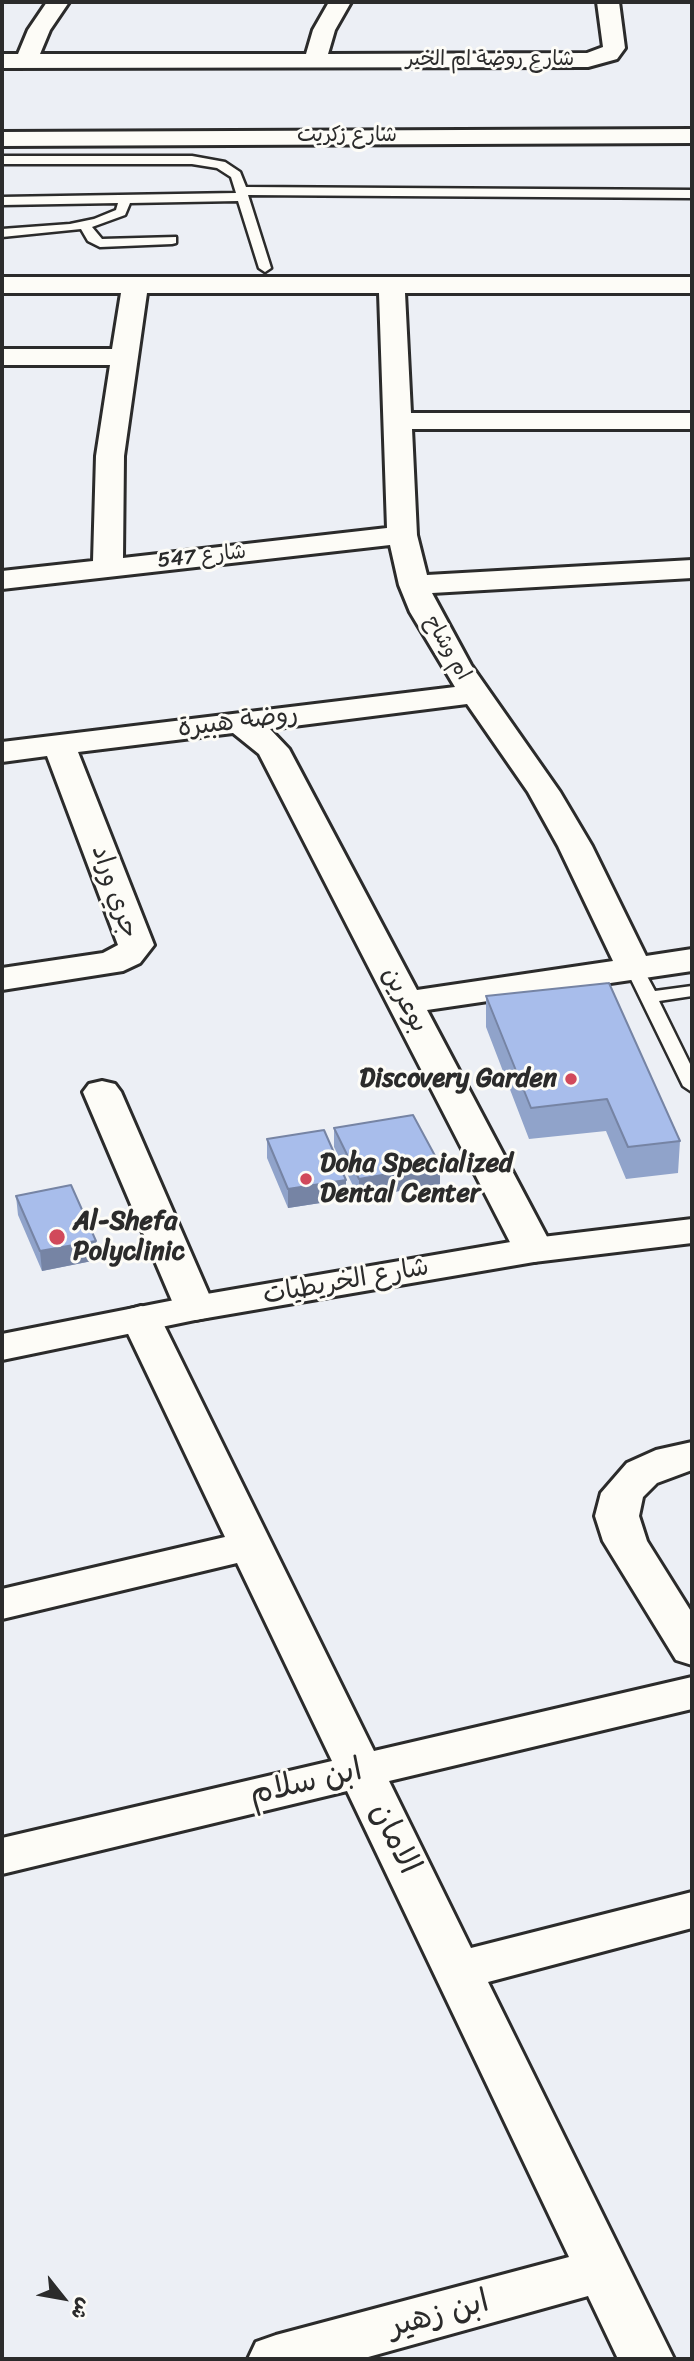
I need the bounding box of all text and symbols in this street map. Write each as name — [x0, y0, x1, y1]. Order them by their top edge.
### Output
street label: شارع روضة ام الخير — [406, 47, 574, 73]
street label: شارع زكريت — [297, 123, 397, 149]
street label: شارع 547 — [157, 540, 247, 574]
street label: ام وشاح — [418, 611, 476, 685]
street label: روضة هبيرة — [176, 699, 300, 745]
street label: جري وراد — [84, 841, 144, 943]
street label: بوعرين — [374, 962, 434, 1038]
place label: Discovery Garden — [360, 1063, 557, 1095]
marker: Discovery Garden — [563, 1071, 579, 1087]
place label: Doha Specialized Dental Center — [320, 1148, 513, 1210]
marker: Doha Specialized Dental Center — [298, 1171, 314, 1187]
place label: Al-Shefa Polyclinic — [73, 1206, 185, 1268]
marker: Al-Shefa Polyclinic — [47, 1227, 67, 1247]
street label: شارع الخريطيات — [261, 1252, 431, 1312]
street label: ابن سلام — [246, 1751, 366, 1815]
street label: الامان — [360, 1797, 428, 1881]
north arrow — [28, 2263, 98, 2333]
street label: ابن زهير — [385, 2283, 493, 2347]
text: ش — [62, 2292, 101, 2327]

